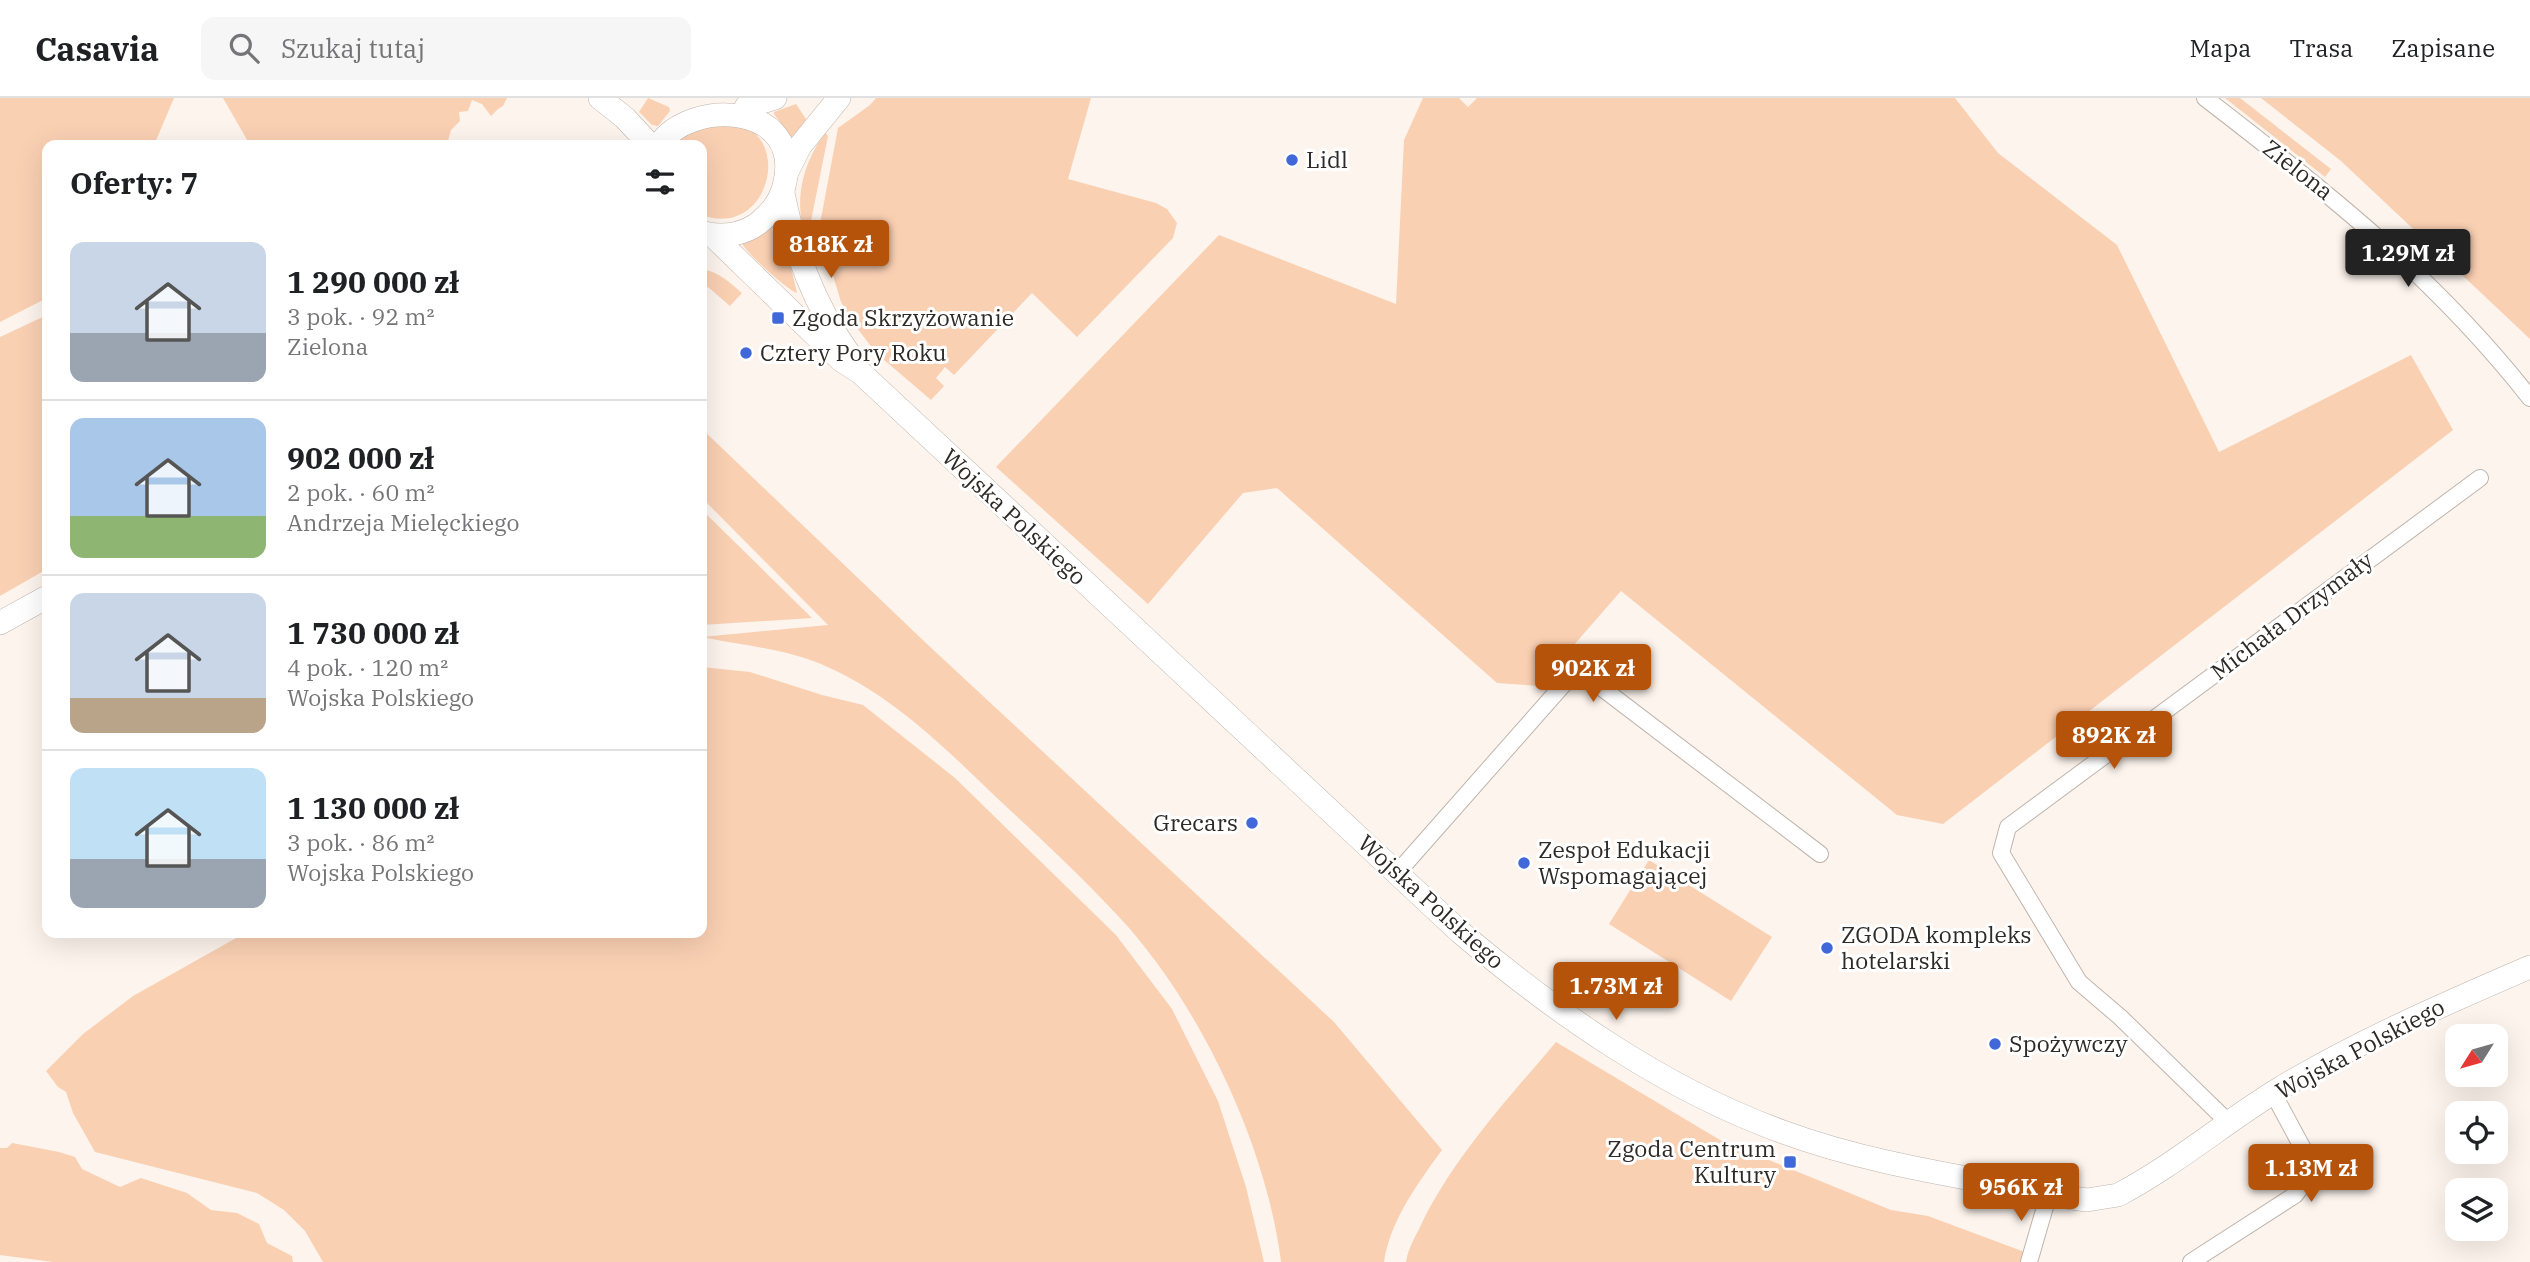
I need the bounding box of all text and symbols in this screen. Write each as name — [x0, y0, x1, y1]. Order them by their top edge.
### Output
search box — [201, 17, 691, 80]
text: Casavia — [35, 27, 159, 70]
icon: search — [225, 29, 263, 67]
text: Szukaj tutaj — [281, 31, 425, 65]
text: Mapa — [2189, 32, 2251, 64]
text: Trasa — [2289, 32, 2353, 64]
text: Zapisane — [2391, 32, 2495, 64]
street label: Zielona — [2257, 132, 2340, 206]
place label: Lidl — [1306, 144, 1348, 174]
marker: Lidl — [1284, 152, 1300, 168]
text: Oferty: 7 — [70, 163, 198, 202]
icon: filters — [641, 163, 679, 201]
pin: 818K zł — [766, 220, 896, 280]
text: 818K zł — [789, 228, 873, 258]
pin: 1.29M zł — [2336, 230, 2480, 289]
text: 1.29M zł — [2361, 237, 2455, 267]
text: 1 290 000 zł — [287, 262, 459, 301]
icon: home — [126, 270, 210, 354]
text: 3 pok. · 92 m² — [287, 301, 434, 331]
place label: Zgoda Skrzyżowanie — [792, 302, 1014, 332]
marker: Zgoda Skrzyżowanie — [770, 310, 786, 326]
text: Zielona — [287, 331, 368, 361]
place label: Cztery Pory Roku — [760, 337, 946, 367]
marker: Cztery Pory Roku — [738, 345, 754, 361]
text: 902 000 zł — [287, 438, 434, 477]
street label: Wojska Polskiego — [936, 441, 1093, 591]
icon: home — [126, 446, 210, 530]
text: 2 pok. · 60 m² — [287, 477, 434, 507]
text: Andrzeja Mielęckiego — [287, 507, 519, 537]
street label: Michała Drzymały — [2204, 544, 2379, 686]
text: 1 730 000 zł — [287, 613, 459, 652]
icon: home — [126, 621, 210, 705]
pin: 902K zł — [1528, 644, 1658, 704]
text: 4 pok. · 120 m² — [287, 652, 448, 682]
text: 902K zł — [1551, 652, 1635, 682]
text: Wojska Polskiego — [287, 682, 474, 712]
pin: 892K zł — [2049, 712, 2179, 771]
text: 892K zł — [2072, 719, 2156, 749]
text: 1 130 000 zł — [287, 788, 459, 827]
icon: home — [126, 796, 210, 880]
place label: Grecars — [1153, 807, 1238, 837]
marker: Grecars — [1244, 815, 1260, 831]
text: 3 pok. · 86 m² — [287, 827, 434, 857]
street label: Wojska Polskiego — [1352, 828, 1511, 975]
place label: Zespoł Edukacji Wspomagającej — [1538, 834, 1711, 890]
marker: Zespoł Edukacji Wspomagającej — [1516, 855, 1532, 871]
text: Wojska Polskiego — [287, 857, 474, 887]
place label: ZGODA kompleks hotelarski — [1841, 919, 2032, 975]
marker: ZGODA kompleks hotelarski — [1819, 940, 1835, 956]
pin: 1.73M zł — [1544, 962, 1688, 1022]
text: 1.73M zł — [1569, 970, 1663, 1000]
street label: Wojska Polskiego — [2270, 991, 2449, 1105]
north arrow — [2445, 1024, 2508, 1087]
map controls — [2445, 1024, 2508, 1241]
place label: Spożywczy — [2009, 1028, 2128, 1058]
marker: Spożywczy — [1987, 1036, 2003, 1052]
button: locate — [2445, 1101, 2508, 1164]
place label: Zgoda Centrum Kultury — [1607, 1133, 1777, 1189]
pin: 1.13M zł — [2239, 1144, 2383, 1204]
text: 1.13M zł — [2264, 1152, 2358, 1182]
marker: Zgoda Centrum Kultury — [1782, 1154, 1798, 1170]
pin: 956K zł — [1956, 1164, 2086, 1223]
text: 956K zł — [1979, 1171, 2063, 1201]
button: layers — [2445, 1178, 2508, 1241]

